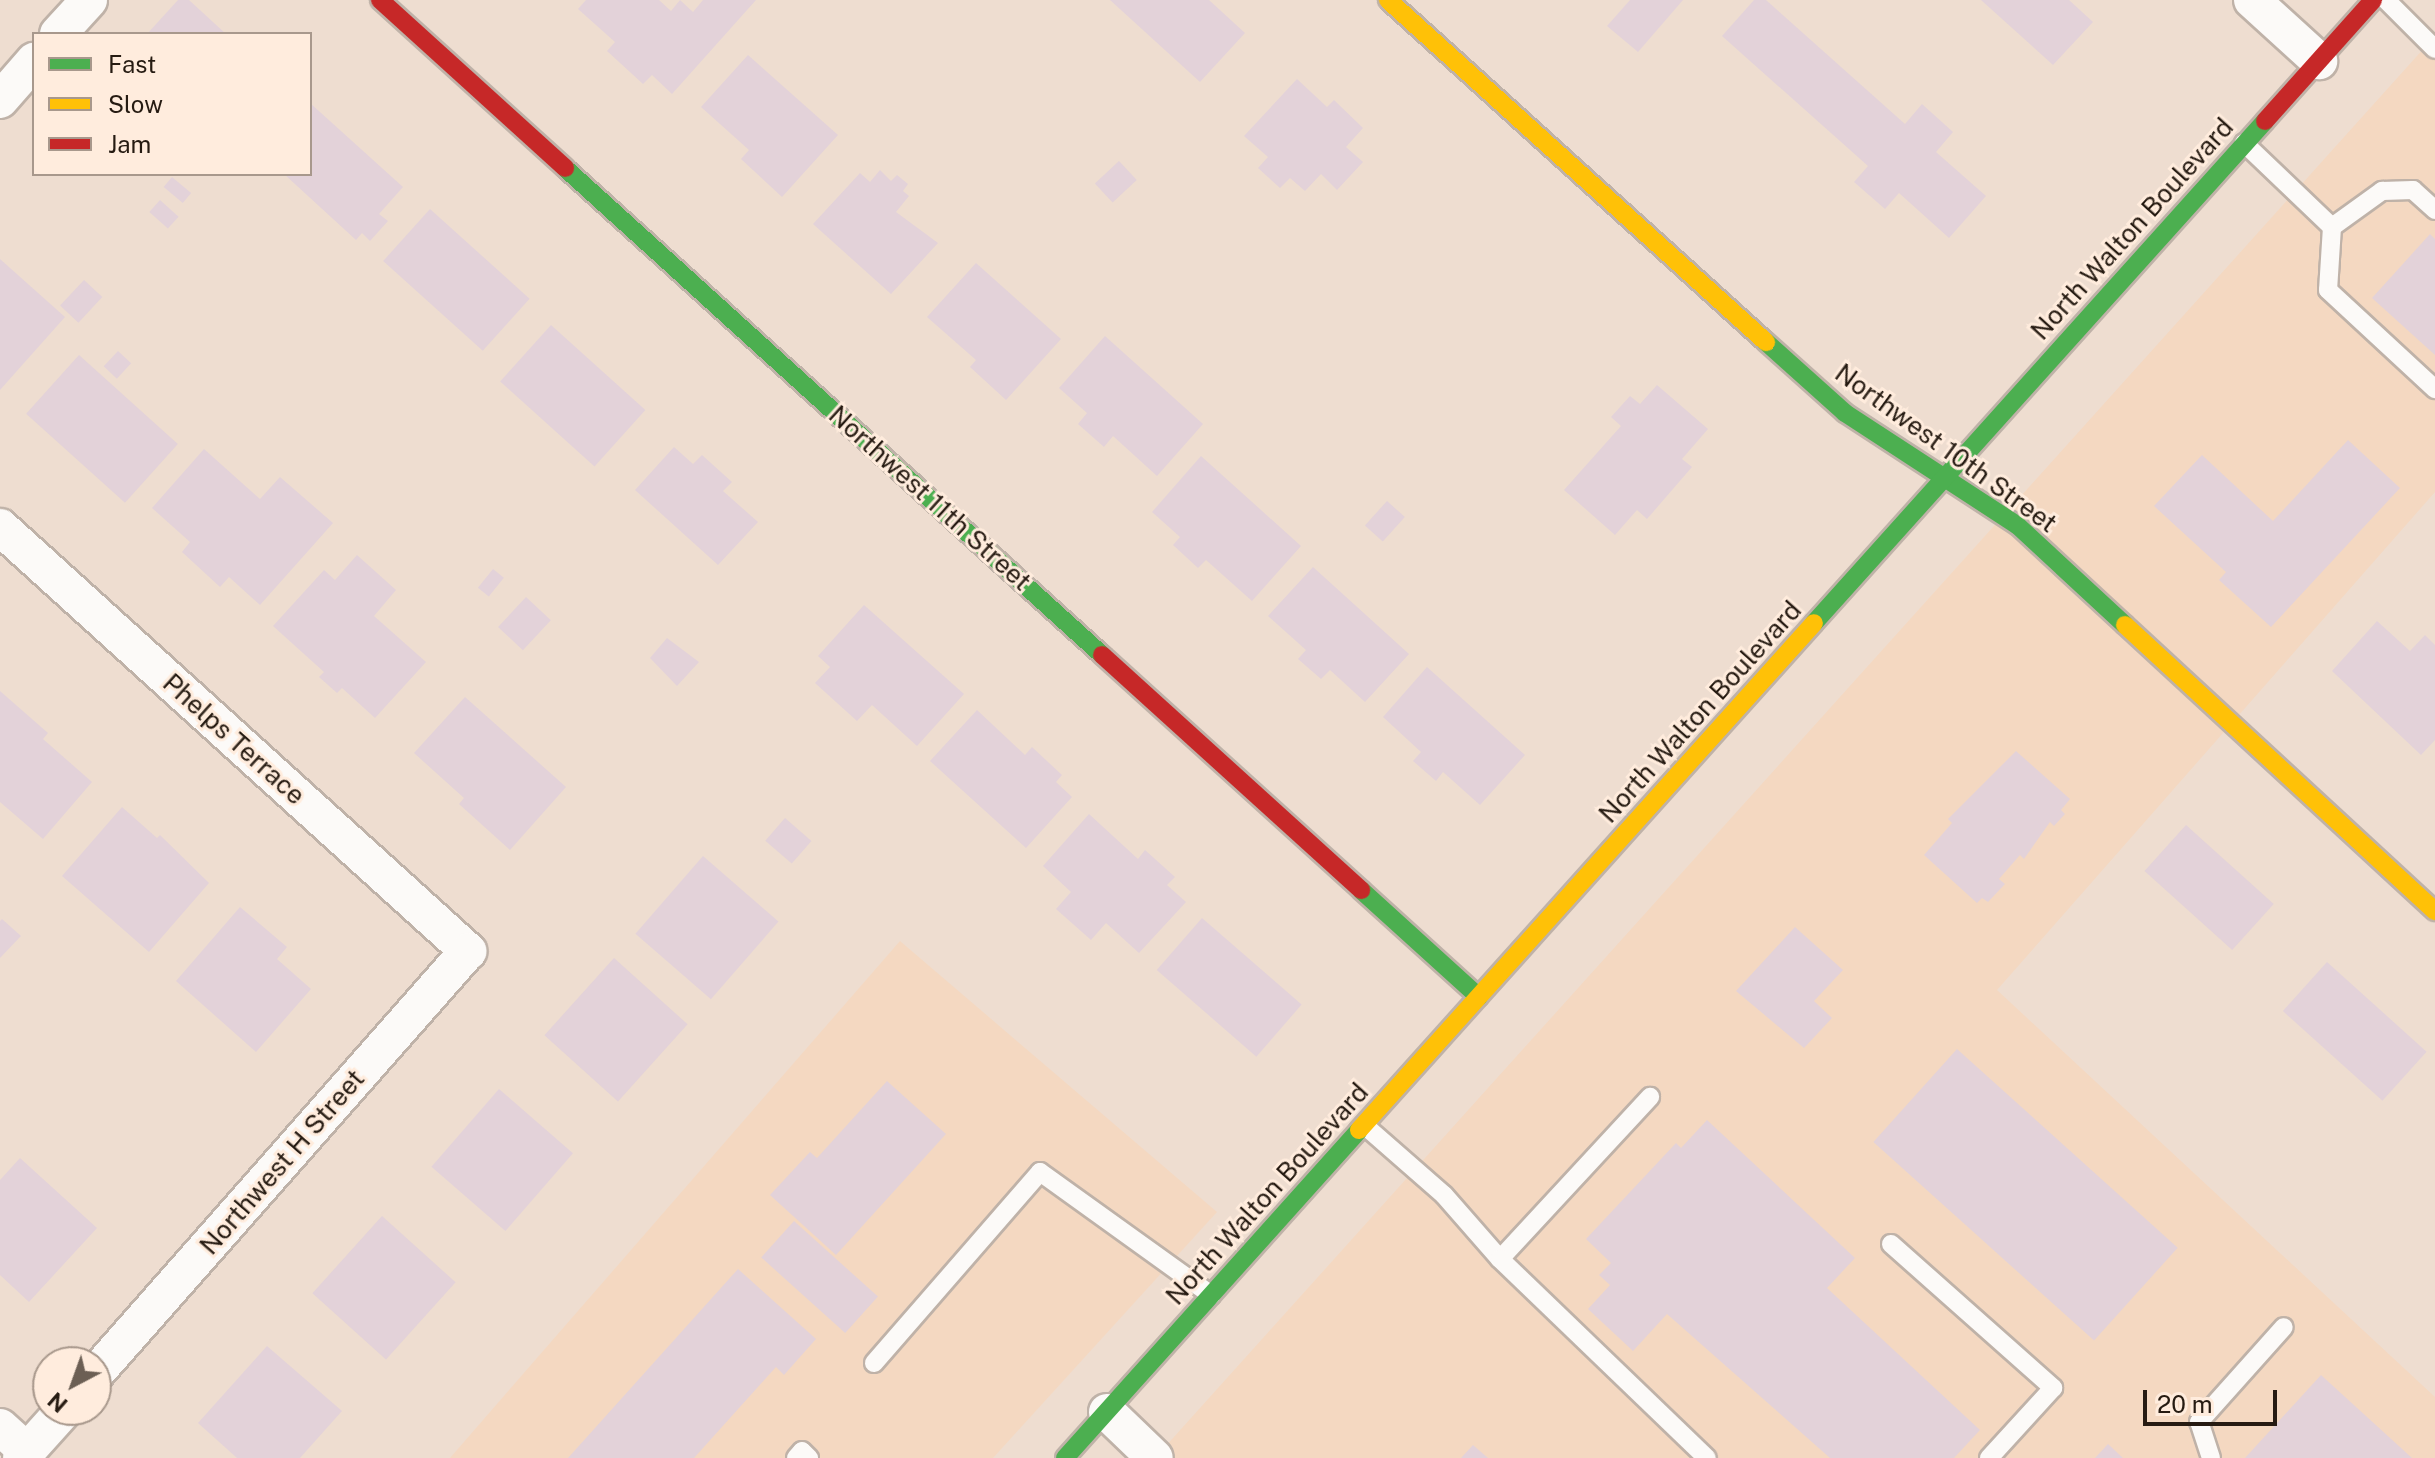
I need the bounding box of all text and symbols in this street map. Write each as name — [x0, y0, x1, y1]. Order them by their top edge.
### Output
legend — [32, 32, 312, 176]
text: Fast — [108, 50, 156, 78]
text: Slow — [108, 90, 163, 118]
street label: North Walton Boulevard — [2024, 112, 2240, 346]
text: Jam — [108, 130, 151, 158]
street label: Northwest 10th Street — [1829, 357, 2063, 539]
street label: Northwest 11th Street — [823, 399, 1037, 597]
street label: North Walton Boulevard — [1592, 595, 1808, 829]
street label: Phelps Terrace — [157, 667, 311, 811]
street label: Northwest H Street — [193, 1063, 371, 1261]
street label: North Walton Boulevard — [1159, 1077, 1375, 1311]
north arrow — [32, 1346, 112, 1426]
scale bar — [2147, 1374, 2281, 1424]
text: N — [43, 1387, 73, 1418]
text: 20 m — [2157, 1390, 2213, 1418]

